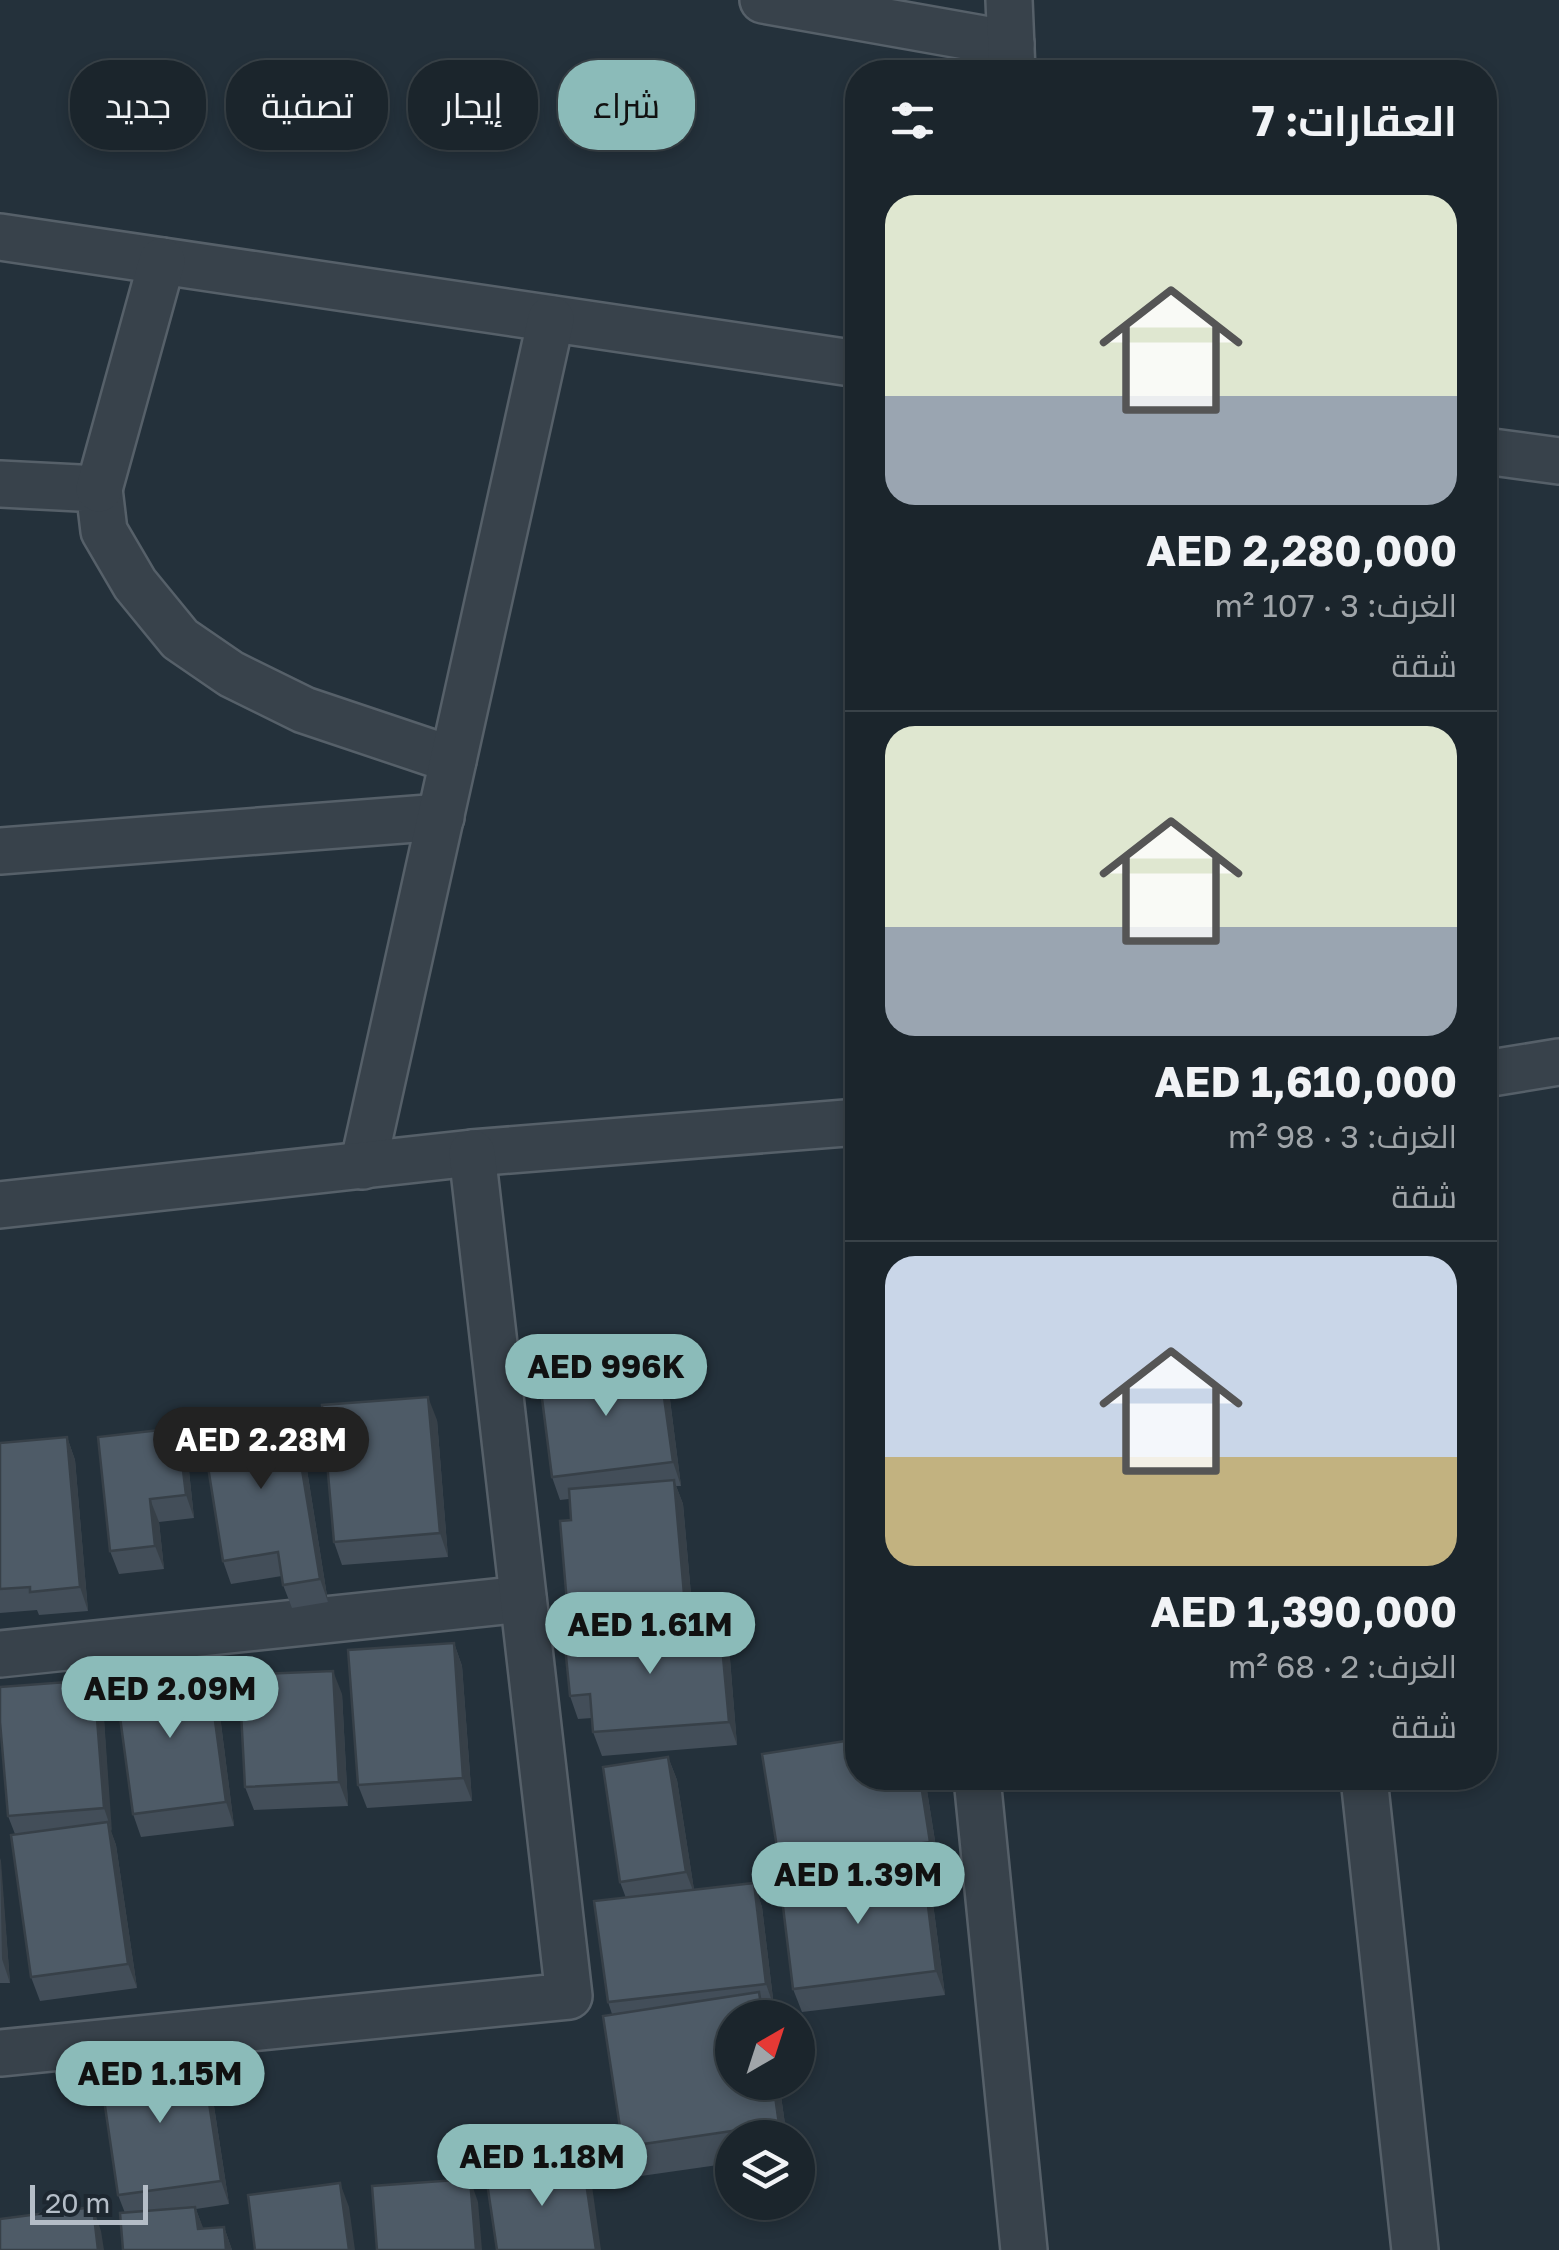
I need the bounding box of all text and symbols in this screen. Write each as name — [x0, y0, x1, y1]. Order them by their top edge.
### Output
chip: جديد — [70, 60, 206, 150]
chip: تصفية — [226, 60, 388, 150]
chip: إيجار — [408, 60, 538, 150]
chip: شراء — [558, 60, 695, 150]
icon: filters — [885, 93, 940, 148]
text: العقارات: 7 — [1252, 95, 1457, 145]
icon: home — [1081, 260, 1261, 440]
text: AED 2,280,000 — [1146, 525, 1457, 575]
text: الغرف: 3 · 107 m² — [1214, 586, 1457, 624]
text: شقة — [1392, 646, 1457, 684]
icon: home — [1081, 791, 1261, 971]
text: AED 1,610,000 — [1154, 1056, 1457, 1106]
text: الغرف: 3 · 98 m² — [1228, 1117, 1457, 1155]
text: شقة — [1392, 1177, 1457, 1215]
icon: home — [1081, 1321, 1261, 1501]
pin: AED 996K — [503, 1334, 709, 1419]
text: AED 996K — [527, 1347, 685, 1385]
pin: AED 2.28M — [147, 1407, 375, 1492]
text: AED 2.28M — [175, 1420, 347, 1458]
text: AED 1,390,000 — [1150, 1586, 1457, 1636]
pin: AED 1.61M — [536, 1592, 764, 1677]
text: AED 1.61M — [567, 1605, 733, 1643]
text: الغرف: 2 · 68 m² — [1228, 1647, 1457, 1685]
pin: AED 2.09M — [56, 1656, 284, 1741]
text: AED 2.09M — [84, 1669, 256, 1707]
text: شقة — [1392, 1707, 1457, 1745]
pin: AED 1.39M — [744, 1842, 972, 1927]
text: AED 1.39M — [774, 1855, 942, 1893]
north arrow — [715, 2000, 815, 2100]
map controls — [715, 2000, 815, 2220]
pin: AED 1.15M — [46, 2041, 274, 2126]
text: AED 1.15M — [78, 2054, 242, 2092]
button: layers — [715, 2120, 815, 2220]
pin: AED 1.18M — [428, 2124, 656, 2209]
text: AED 1.18M — [459, 2137, 625, 2175]
scale bar — [30, 2180, 148, 2224]
text: 20 m — [45, 2186, 110, 2219]

